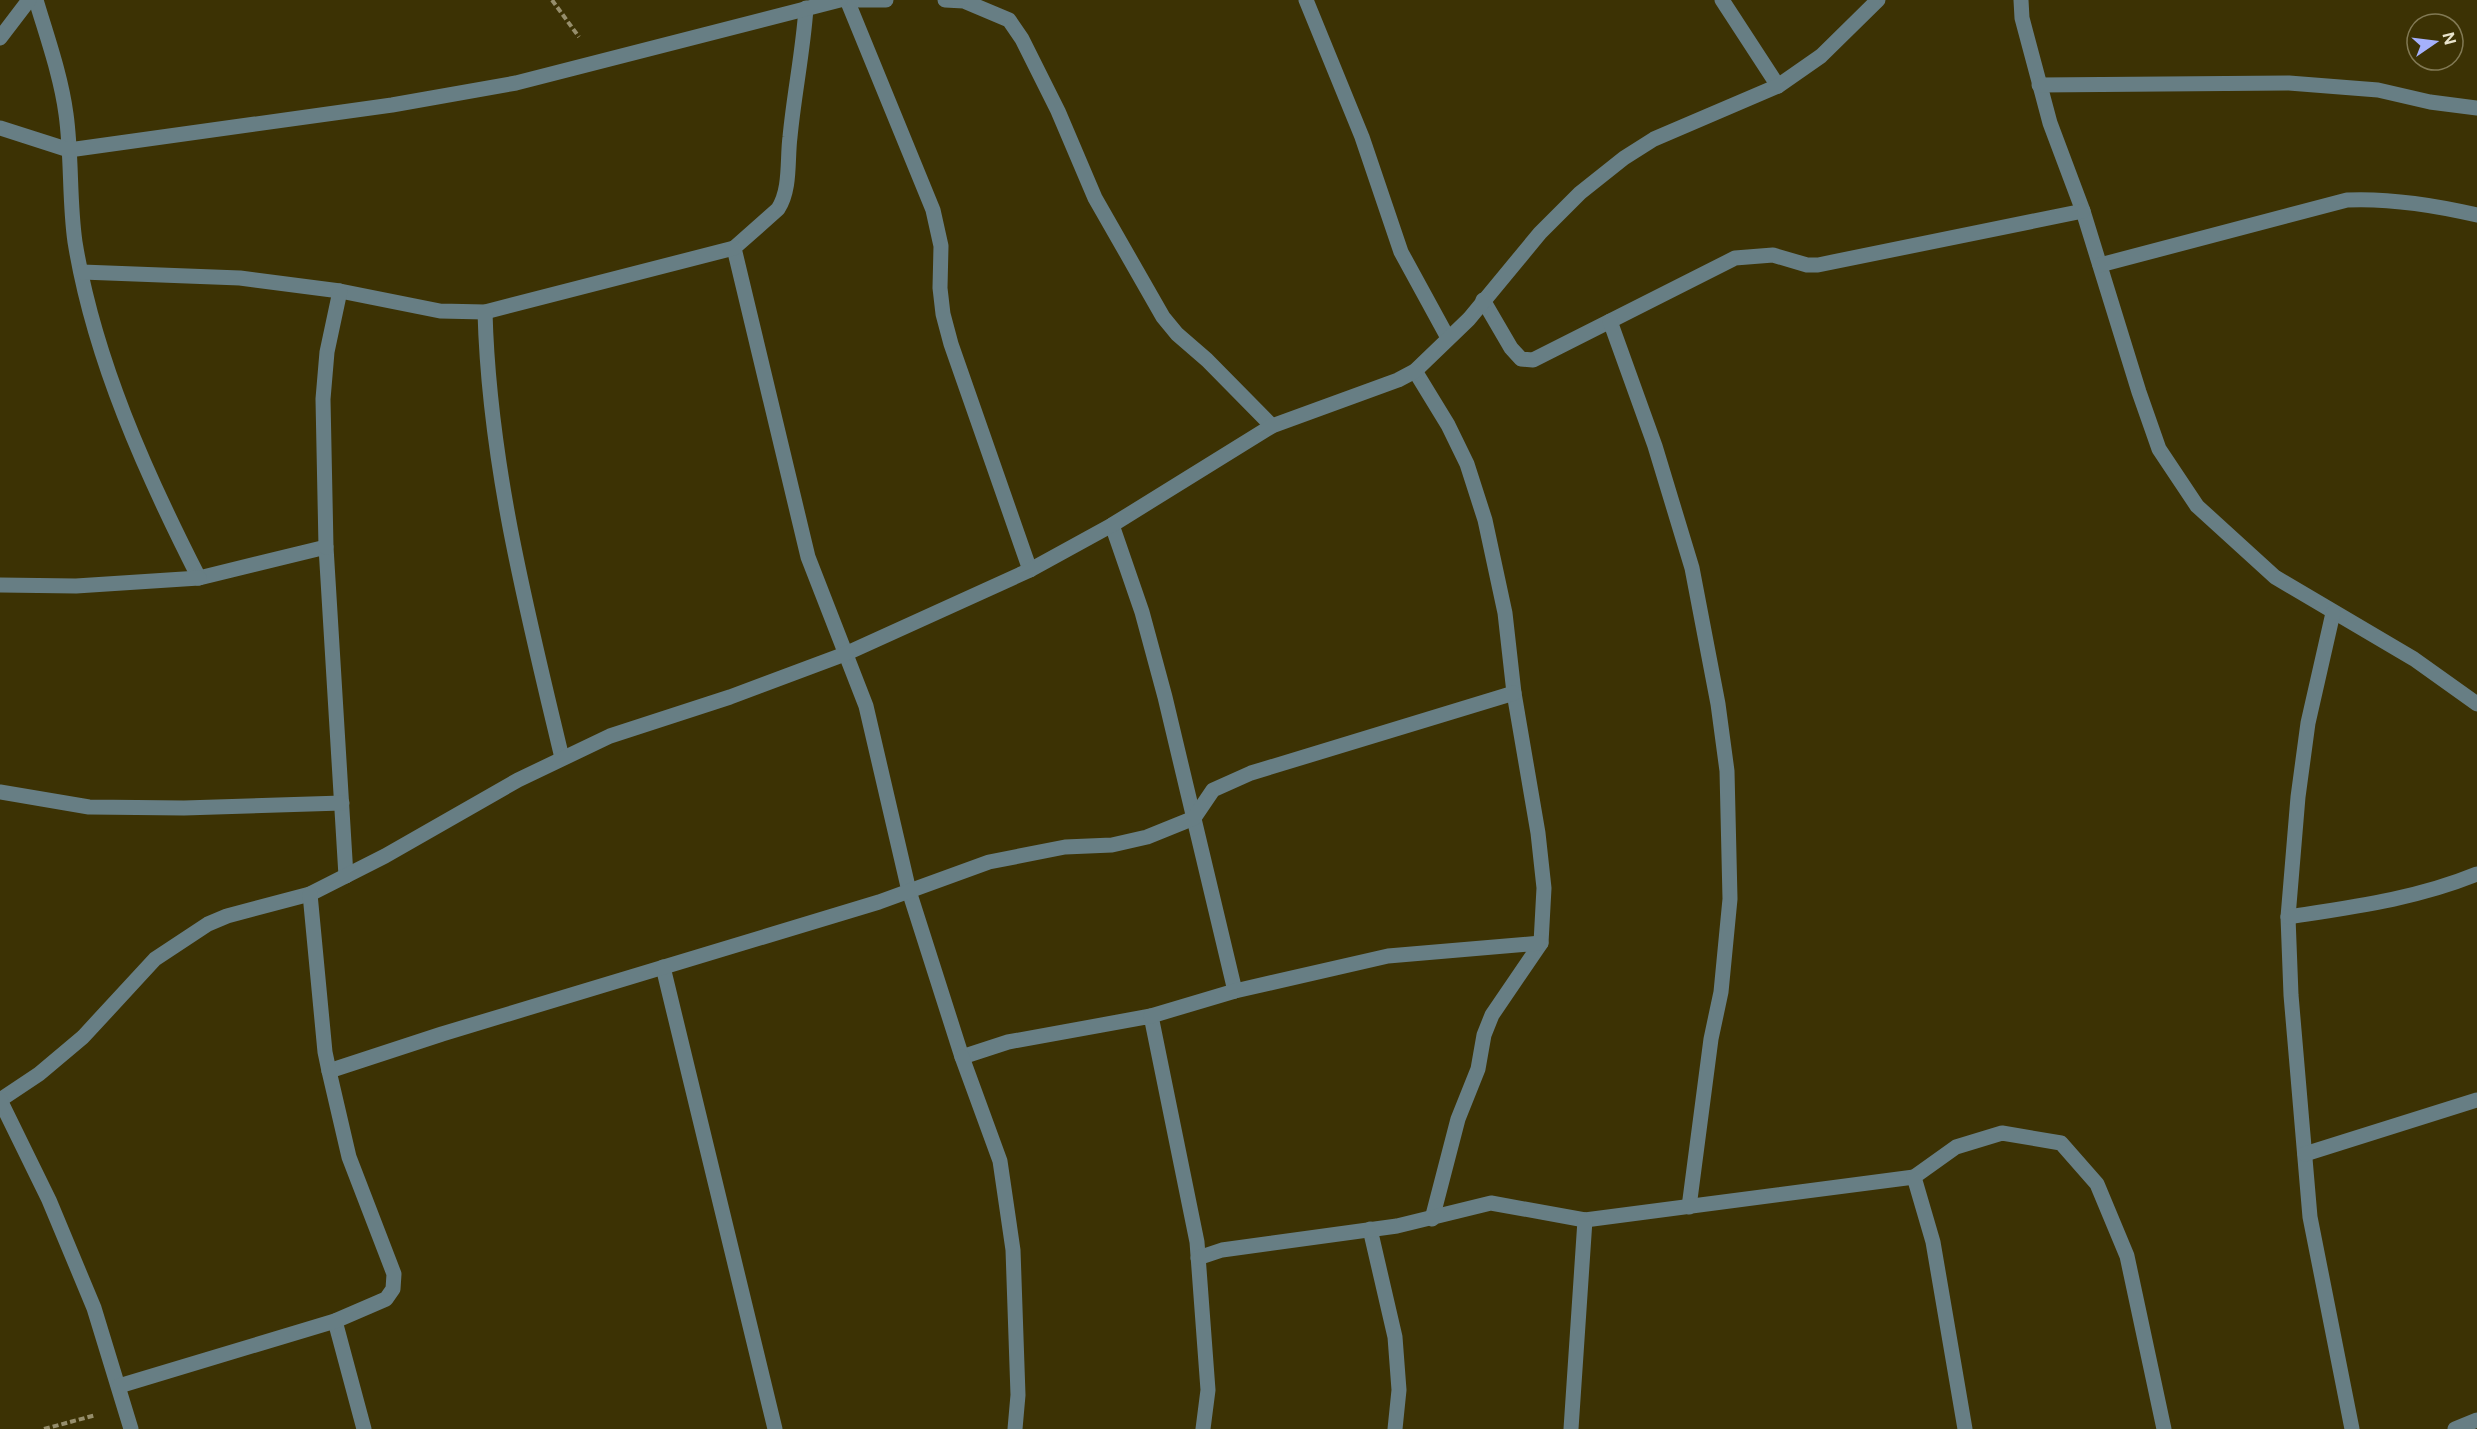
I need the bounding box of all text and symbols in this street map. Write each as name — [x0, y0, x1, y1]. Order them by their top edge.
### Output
north arrow — [2405, 12, 2465, 72]
text: N — [2438, 30, 2460, 47]

